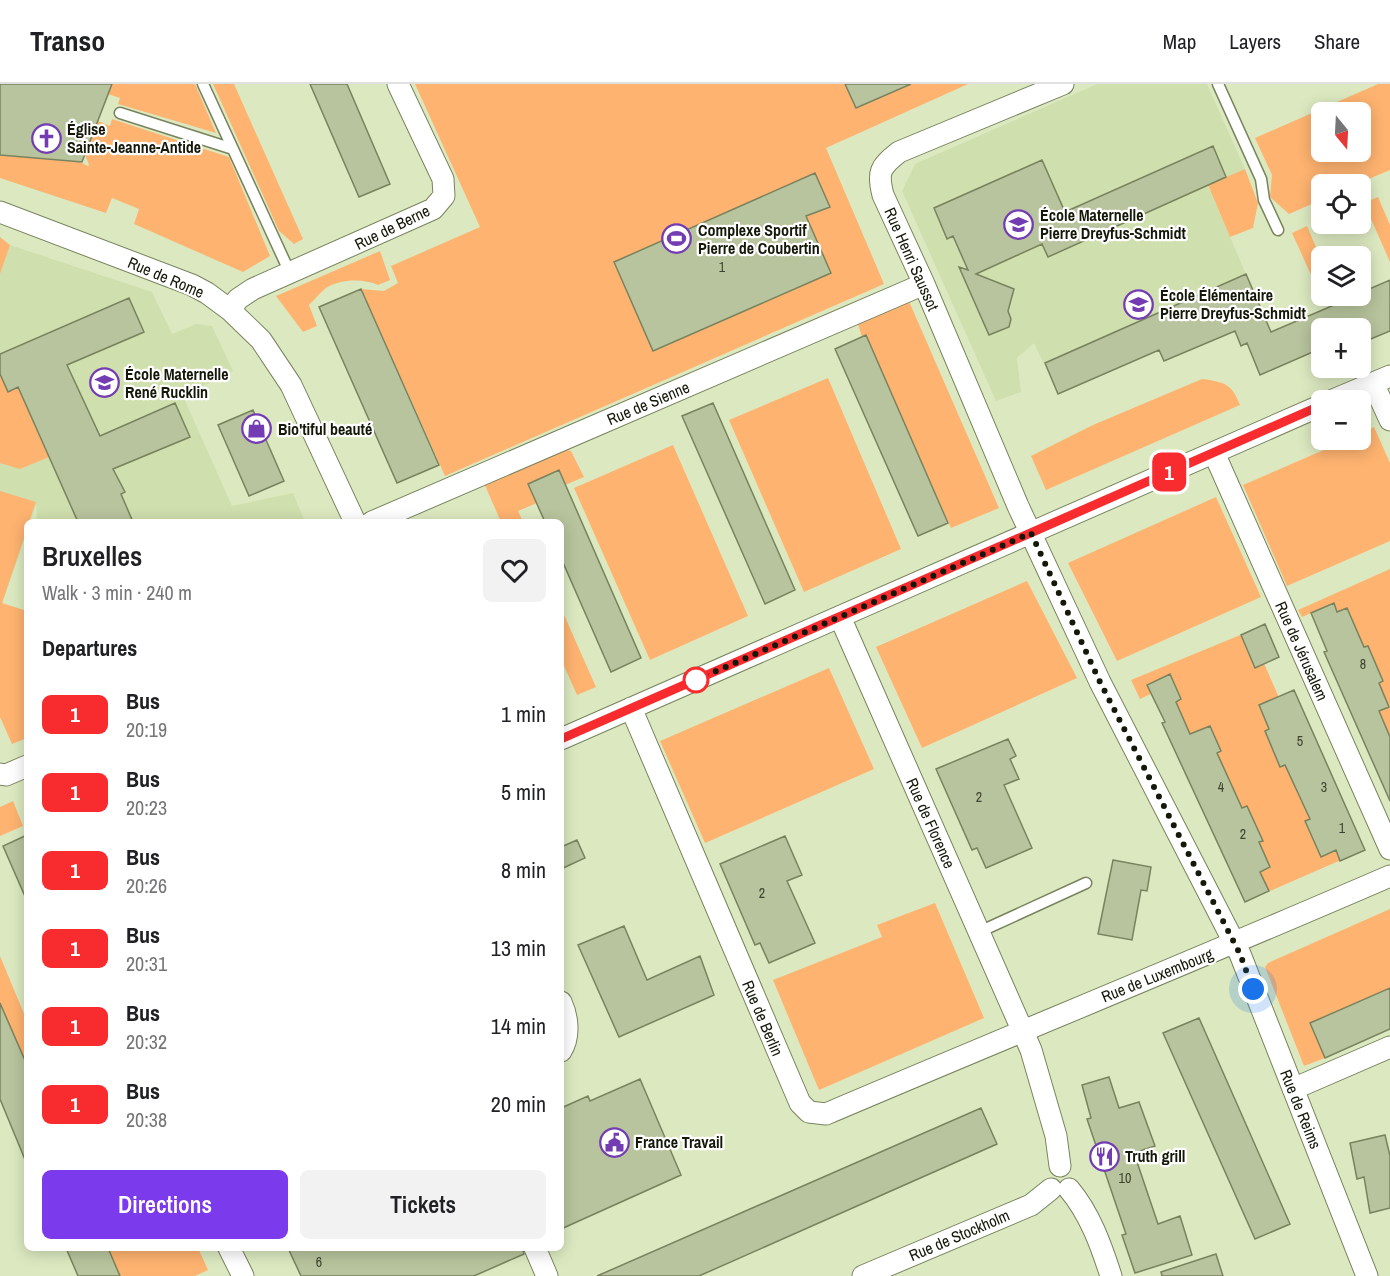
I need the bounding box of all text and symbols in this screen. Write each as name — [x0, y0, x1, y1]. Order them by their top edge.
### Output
text: Transo — [30, 22, 105, 60]
text: Map — [1163, 27, 1196, 56]
text: Layers — [1229, 27, 1281, 56]
text: Share — [1314, 27, 1360, 56]
north arrow — [1311, 102, 1371, 162]
map controls — [1311, 102, 1371, 450]
place label: Église Sainte-Jeanne-Antide — [67, 118, 201, 158]
church icon: Église Sainte-Jeanne-Antide — [30, 122, 62, 154]
button: locate — [1311, 174, 1371, 234]
street label: Rue de Berne — [351, 199, 433, 255]
street label: Rue Henri Saussot — [879, 204, 945, 314]
place label: École Maternelle Pierre Dreyfus-Schmidt — [1040, 204, 1186, 244]
school or university icon: École Maternelle Pierre Dreyfus-Schmidt — [1003, 208, 1035, 240]
place label: Complexe Sportif Pierre de Coubertin — [698, 219, 820, 259]
sports icon: Complexe Sportif Pierre de Coubertin — [661, 223, 693, 255]
button: layers — [1311, 246, 1371, 306]
street label: Rue de Rome — [124, 251, 208, 303]
house number: 1 — [719, 258, 726, 276]
place label: École Élémentaire Pierre Dreyfus-Schmidt — [1160, 284, 1306, 324]
school or university icon: École Élémentaire Pierre Dreyfus-Schmidt — [1123, 288, 1155, 320]
button: + — [1311, 318, 1371, 378]
place label: École Maternelle René Rucklin — [125, 363, 229, 403]
school or university icon: École Maternelle René Rucklin — [88, 367, 120, 399]
street label: Rue de Sienne — [603, 376, 693, 430]
button: − — [1311, 390, 1371, 450]
shop icon: Bio'tiful beauté — [241, 413, 273, 445]
place label: Bio'tiful beauté — [278, 418, 372, 440]
line badge: 1 — [1150, 452, 1188, 492]
text: 1 — [1164, 458, 1174, 487]
text: Bruxelles — [42, 537, 142, 575]
button: heart — [483, 539, 546, 602]
text: Walk · 3 min · 240 m — [42, 579, 192, 606]
street label: Rue de Jérusalem — [1270, 598, 1334, 704]
text: Departures — [42, 633, 137, 663]
house number: 8 — [1360, 655, 1366, 673]
unlabelled marker — [683, 667, 709, 693]
text: Bus — [126, 686, 160, 716]
text: 1 min — [501, 699, 546, 729]
text: 1 — [70, 700, 80, 729]
text: 20:19 — [126, 716, 167, 743]
house number: 5 — [1297, 732, 1303, 750]
text: Bus — [126, 764, 160, 794]
street label: Rue de Florence — [901, 774, 961, 872]
text: 5 min — [501, 777, 546, 807]
text: 1 — [70, 778, 80, 807]
house number: 4 — [1218, 778, 1225, 796]
house number: 3 — [1321, 778, 1327, 796]
house number: 2 — [976, 788, 982, 806]
text: 20:23 — [126, 794, 167, 821]
house number: 1 — [1339, 819, 1346, 837]
house number: 2 — [1240, 825, 1246, 843]
text: Bus — [126, 842, 160, 872]
text: 8 min — [501, 855, 546, 885]
text: 1 — [70, 856, 80, 885]
text: 20:26 — [126, 872, 167, 899]
house number: 2 — [759, 884, 765, 902]
text: Bus — [126, 920, 160, 950]
text: 13 min — [491, 933, 546, 963]
text: 1 — [70, 934, 80, 963]
street label: Rue de Luxembourg — [1098, 942, 1217, 1007]
text: 20:31 — [126, 950, 167, 977]
your location — [1238, 974, 1268, 1004]
street label: Rue de Berlin — [737, 977, 789, 1059]
text: Bus — [126, 998, 160, 1028]
text: 14 min — [491, 1011, 546, 1041]
text: 1 — [70, 1012, 80, 1041]
text: 20:32 — [126, 1028, 167, 1055]
street label: Rue de Reims — [1275, 1066, 1327, 1152]
text: Bus — [126, 1076, 160, 1106]
text: 20 min — [491, 1089, 546, 1119]
text: 1 — [70, 1090, 80, 1119]
text: 20:38 — [126, 1106, 167, 1133]
public building icon: France Travail — [598, 1126, 630, 1158]
place label: France Travail — [635, 1131, 723, 1153]
restaurant icon: Truth grill — [1088, 1140, 1120, 1172]
place label: Truth grill — [1125, 1145, 1186, 1167]
house number: 10 — [1119, 1169, 1131, 1187]
button: Directions — [42, 1170, 288, 1239]
button: Tickets — [300, 1170, 546, 1239]
street label: Rue de Stockholm — [905, 1204, 1013, 1266]
house number: 6 — [316, 1253, 322, 1271]

